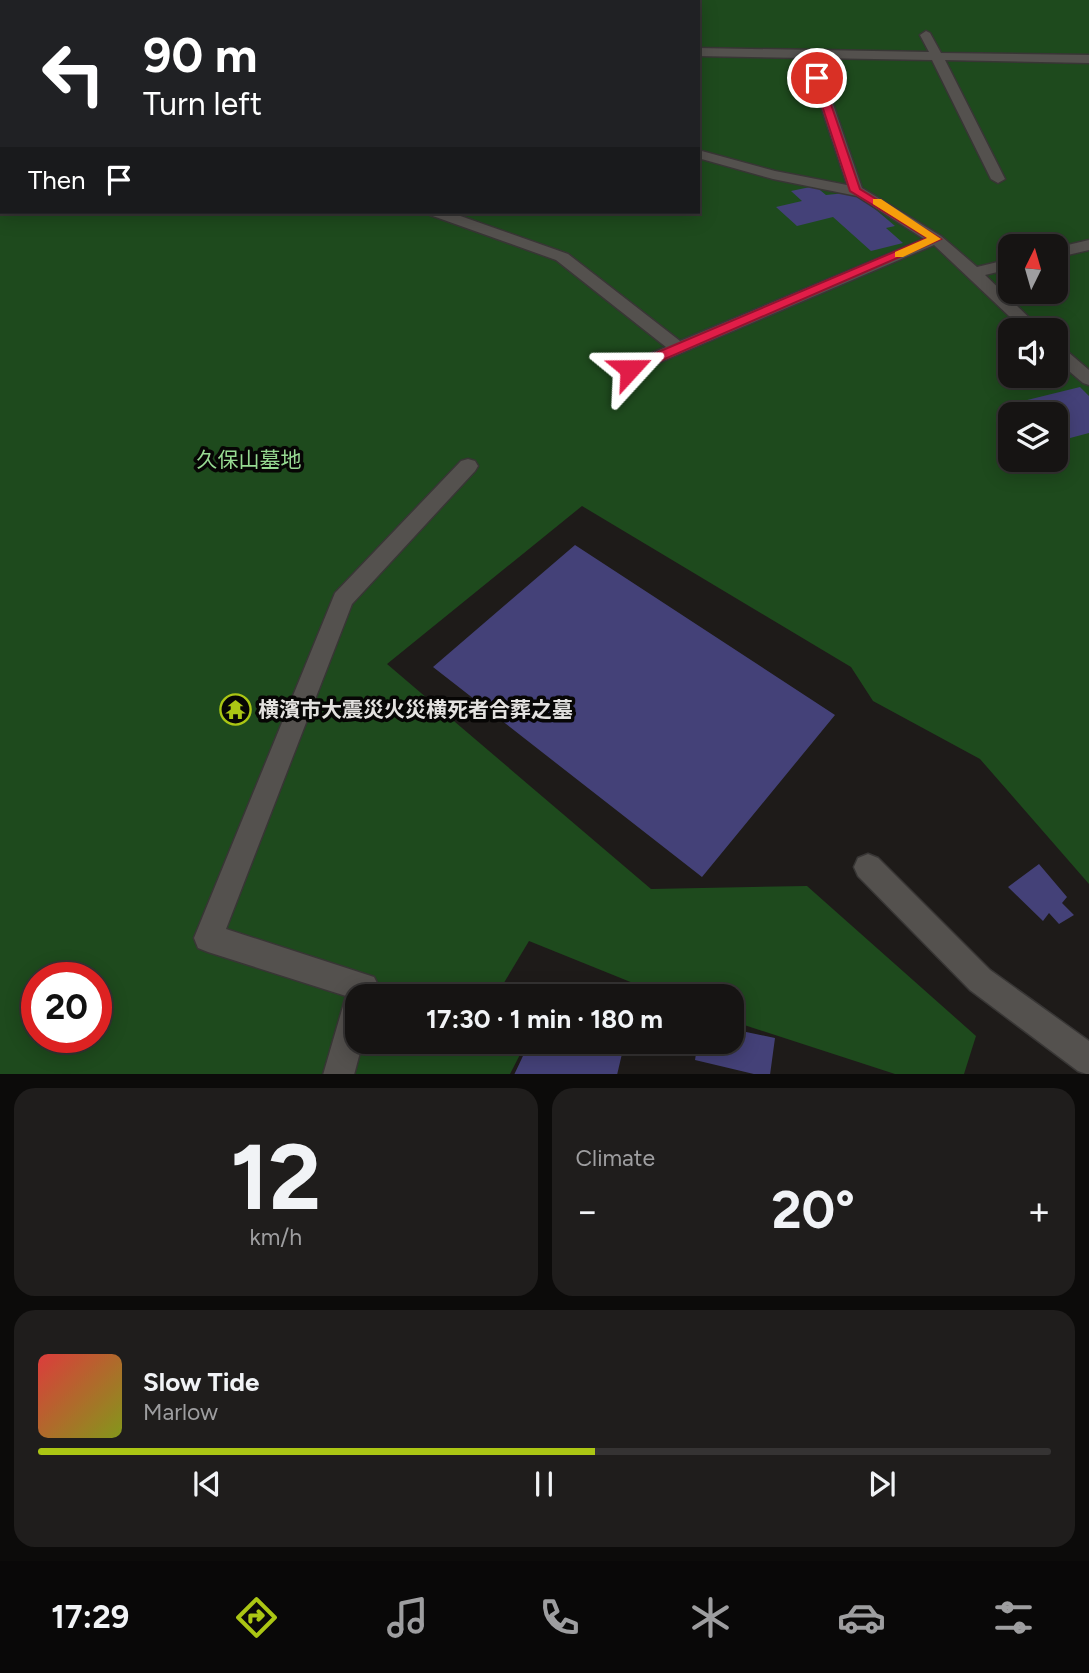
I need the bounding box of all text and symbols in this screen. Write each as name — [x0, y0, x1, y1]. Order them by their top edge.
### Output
text: 90 m — [143, 25, 258, 84]
icon: left — [28, 28, 119, 119]
pin — [787, 48, 847, 108]
icon: arrive — [798, 59, 836, 97]
text: Turn left — [143, 85, 262, 123]
icon: arrive — [100, 161, 138, 199]
text: Then — [28, 164, 86, 196]
north arrow — [998, 234, 1068, 304]
map controls — [998, 234, 1068, 472]
button: sound — [998, 318, 1068, 388]
position arrow — [593, 332, 667, 406]
button: layers — [998, 402, 1068, 472]
park label: 久保山墓地 — [197, 447, 302, 472]
temple icon: 横濱市大震災火災横死者合葬之墓 — [218, 692, 252, 726]
place label: 横濱市大震災火災横死者合葬之墓 — [258, 697, 573, 722]
speed limit sign: 20 — [21, 962, 112, 1053]
text: 17:30 · 1 min · 180 m — [426, 1003, 663, 1035]
text: 12 — [230, 1123, 321, 1232]
text: Climate — [576, 1144, 655, 1172]
text: 20° — [772, 1179, 855, 1241]
text: − — [576, 1188, 599, 1234]
text: + — [1027, 1188, 1051, 1234]
text: km/h — [249, 1223, 302, 1251]
text: Slow Tide — [143, 1366, 259, 1398]
text: Marlow — [143, 1398, 218, 1426]
icon: previous — [188, 1465, 226, 1503]
icon: pause — [525, 1465, 563, 1503]
icon: next — [863, 1465, 901, 1503]
icon: directions — [232, 1593, 281, 1642]
icon: music — [383, 1593, 432, 1642]
icon: phone — [535, 1593, 584, 1642]
icon: climate — [686, 1593, 735, 1642]
icon: car — [837, 1593, 886, 1642]
icon: filters — [989, 1593, 1038, 1642]
text: 17:29 — [51, 1598, 129, 1636]

